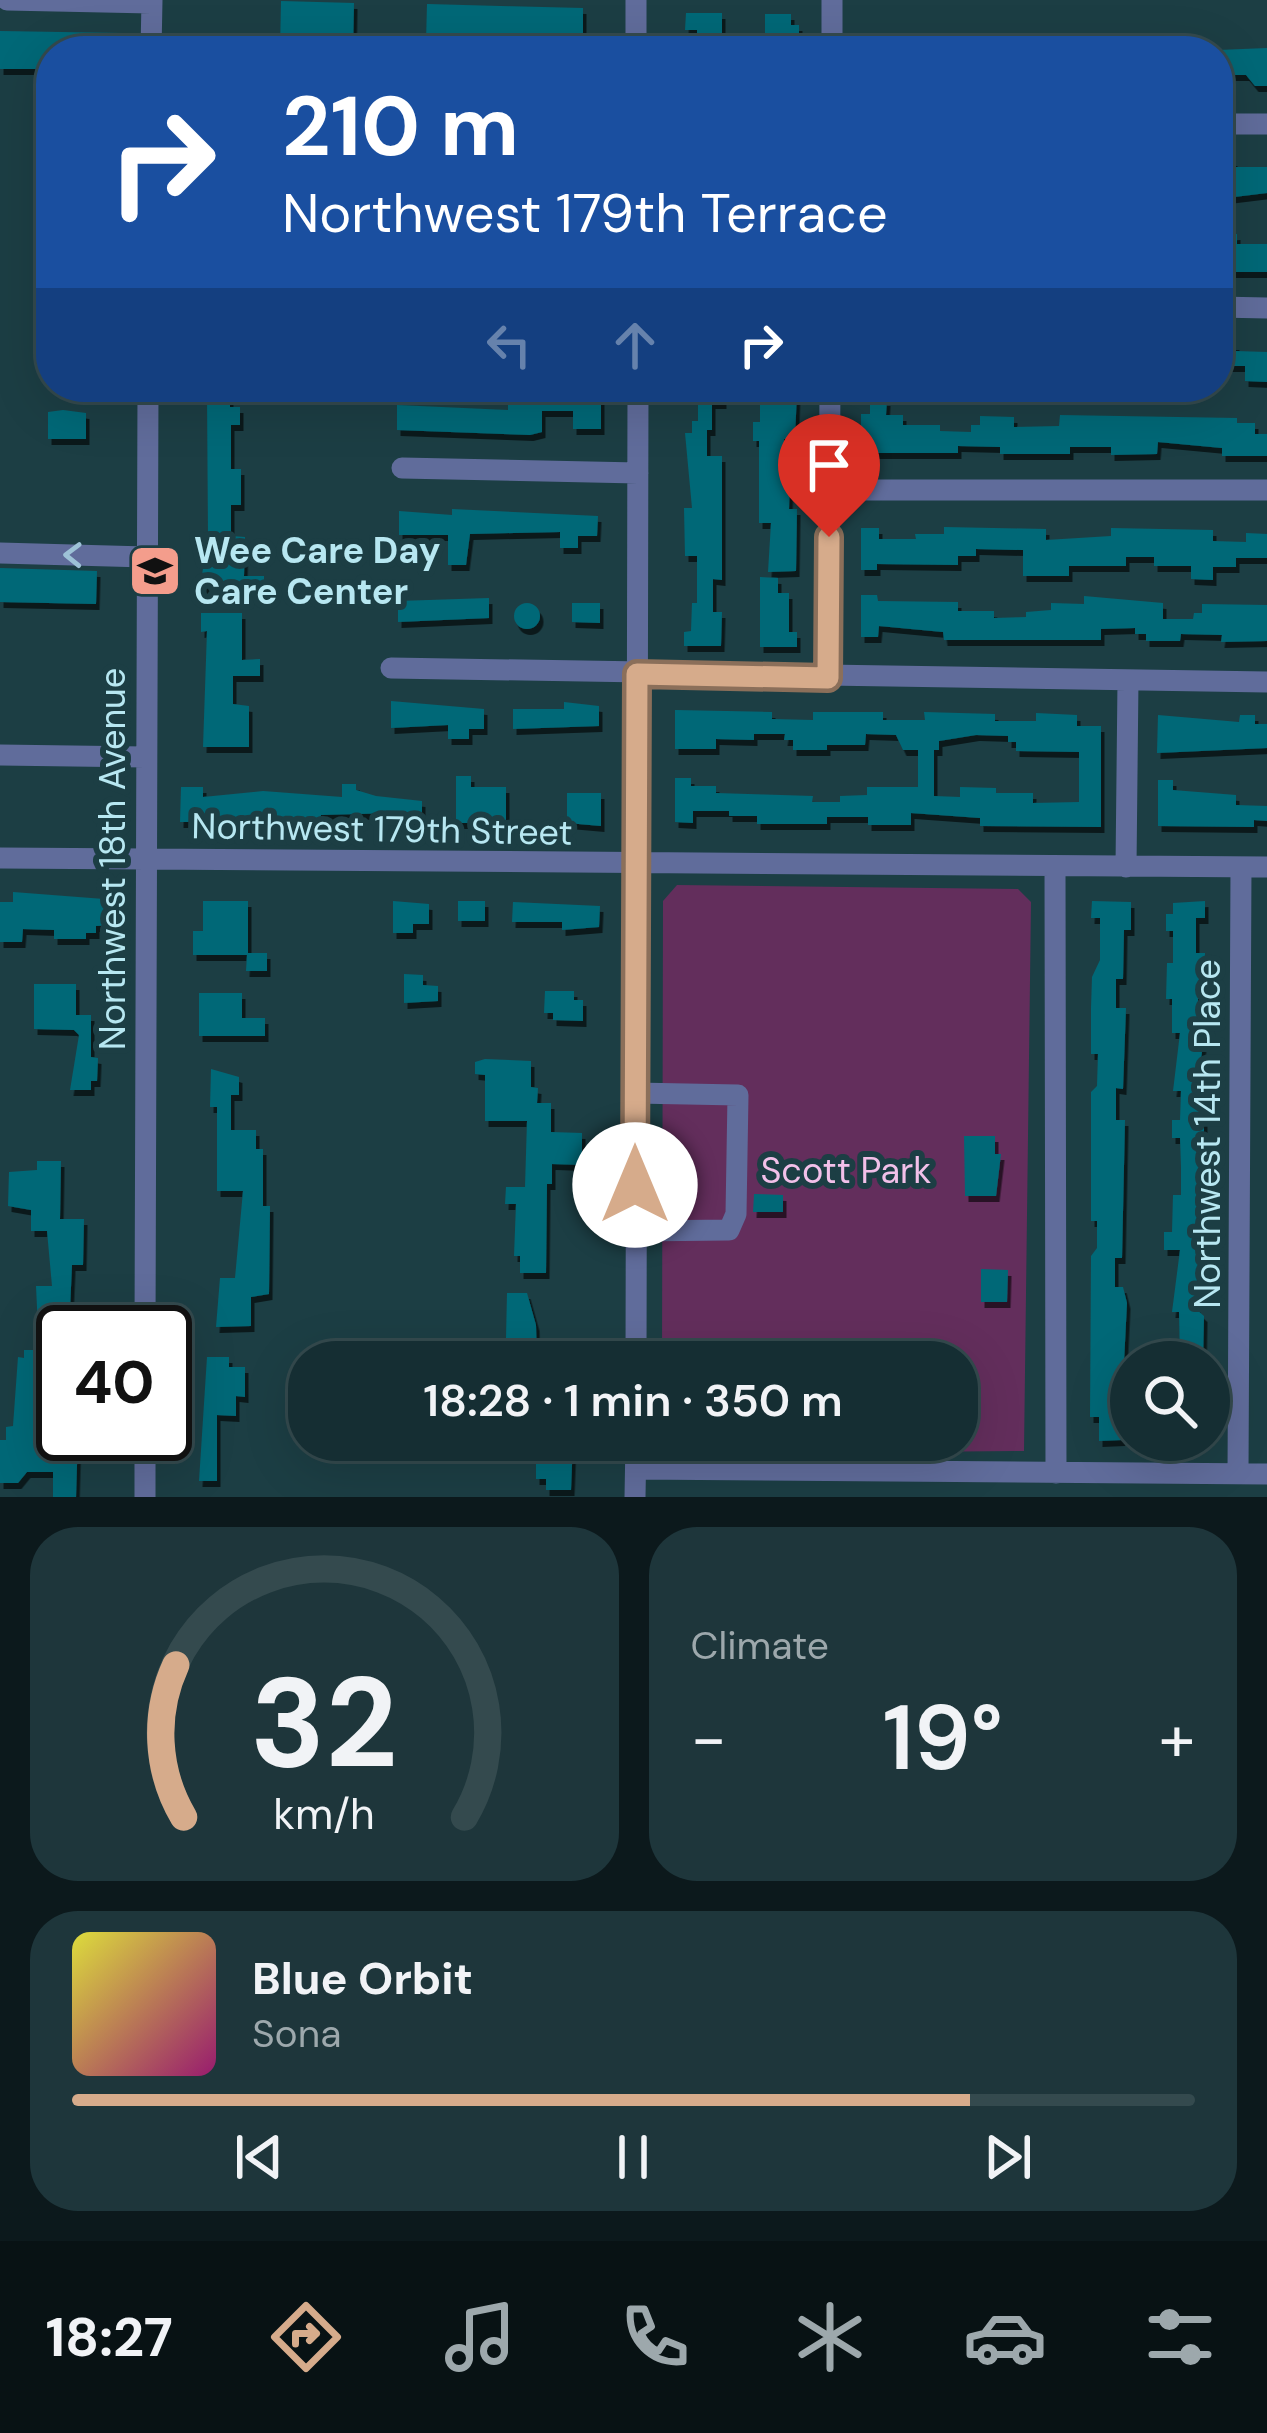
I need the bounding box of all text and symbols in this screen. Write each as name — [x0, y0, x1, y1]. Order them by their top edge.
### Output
text: 210 m — [282, 72, 519, 181]
icon: right — [84, 84, 240, 240]
text: Northwest 179th Terrace — [282, 178, 888, 249]
icon: left — [476, 312, 542, 378]
icon: ahead — [602, 312, 668, 378]
icon: right — [728, 312, 794, 378]
pin — [778, 414, 880, 537]
icon: arrive — [796, 432, 862, 498]
place label: Wee Care Day Care Center — [194, 527, 441, 615]
one-way arrow — [63, 542, 82, 568]
school or university icon: Wee Care Day Care Center — [127, 543, 183, 599]
street label: Northwest 18th Avenue — [89, 668, 136, 1050]
street label: Northwest 179th Street — [191, 802, 573, 856]
street label: Northwest 14th Place — [1184, 959, 1231, 1309]
position arrow — [572, 1122, 698, 1248]
park label: Scott Park — [760, 1147, 932, 1194]
speed limit sign: 40 — [36, 1305, 192, 1461]
map controls — [1110, 1341, 1230, 1461]
button: search — [1110, 1341, 1230, 1461]
text: 18:28 · 1 min · 350 m — [423, 1371, 843, 1430]
text: Climate — [691, 1620, 829, 1671]
text: 32 — [251, 1642, 398, 1805]
text: 19° — [883, 1680, 1003, 1797]
text: − — [691, 1696, 727, 1781]
text: + — [1159, 1696, 1195, 1781]
text: km/h — [274, 1786, 375, 1842]
text: Blue Orbit — [252, 1949, 473, 2008]
text: Sona — [252, 2008, 341, 2059]
icon: previous — [226, 2124, 292, 2190]
icon: pause — [600, 2124, 666, 2190]
icon: next — [975, 2124, 1041, 2190]
icon: directions — [264, 2295, 348, 2379]
icon: music — [438, 2295, 522, 2379]
icon: phone — [613, 2295, 697, 2379]
icon: climate — [788, 2295, 872, 2379]
icon: car — [963, 2295, 1047, 2379]
icon: filters — [1138, 2295, 1222, 2379]
text: 18:27 — [45, 2302, 173, 2373]

